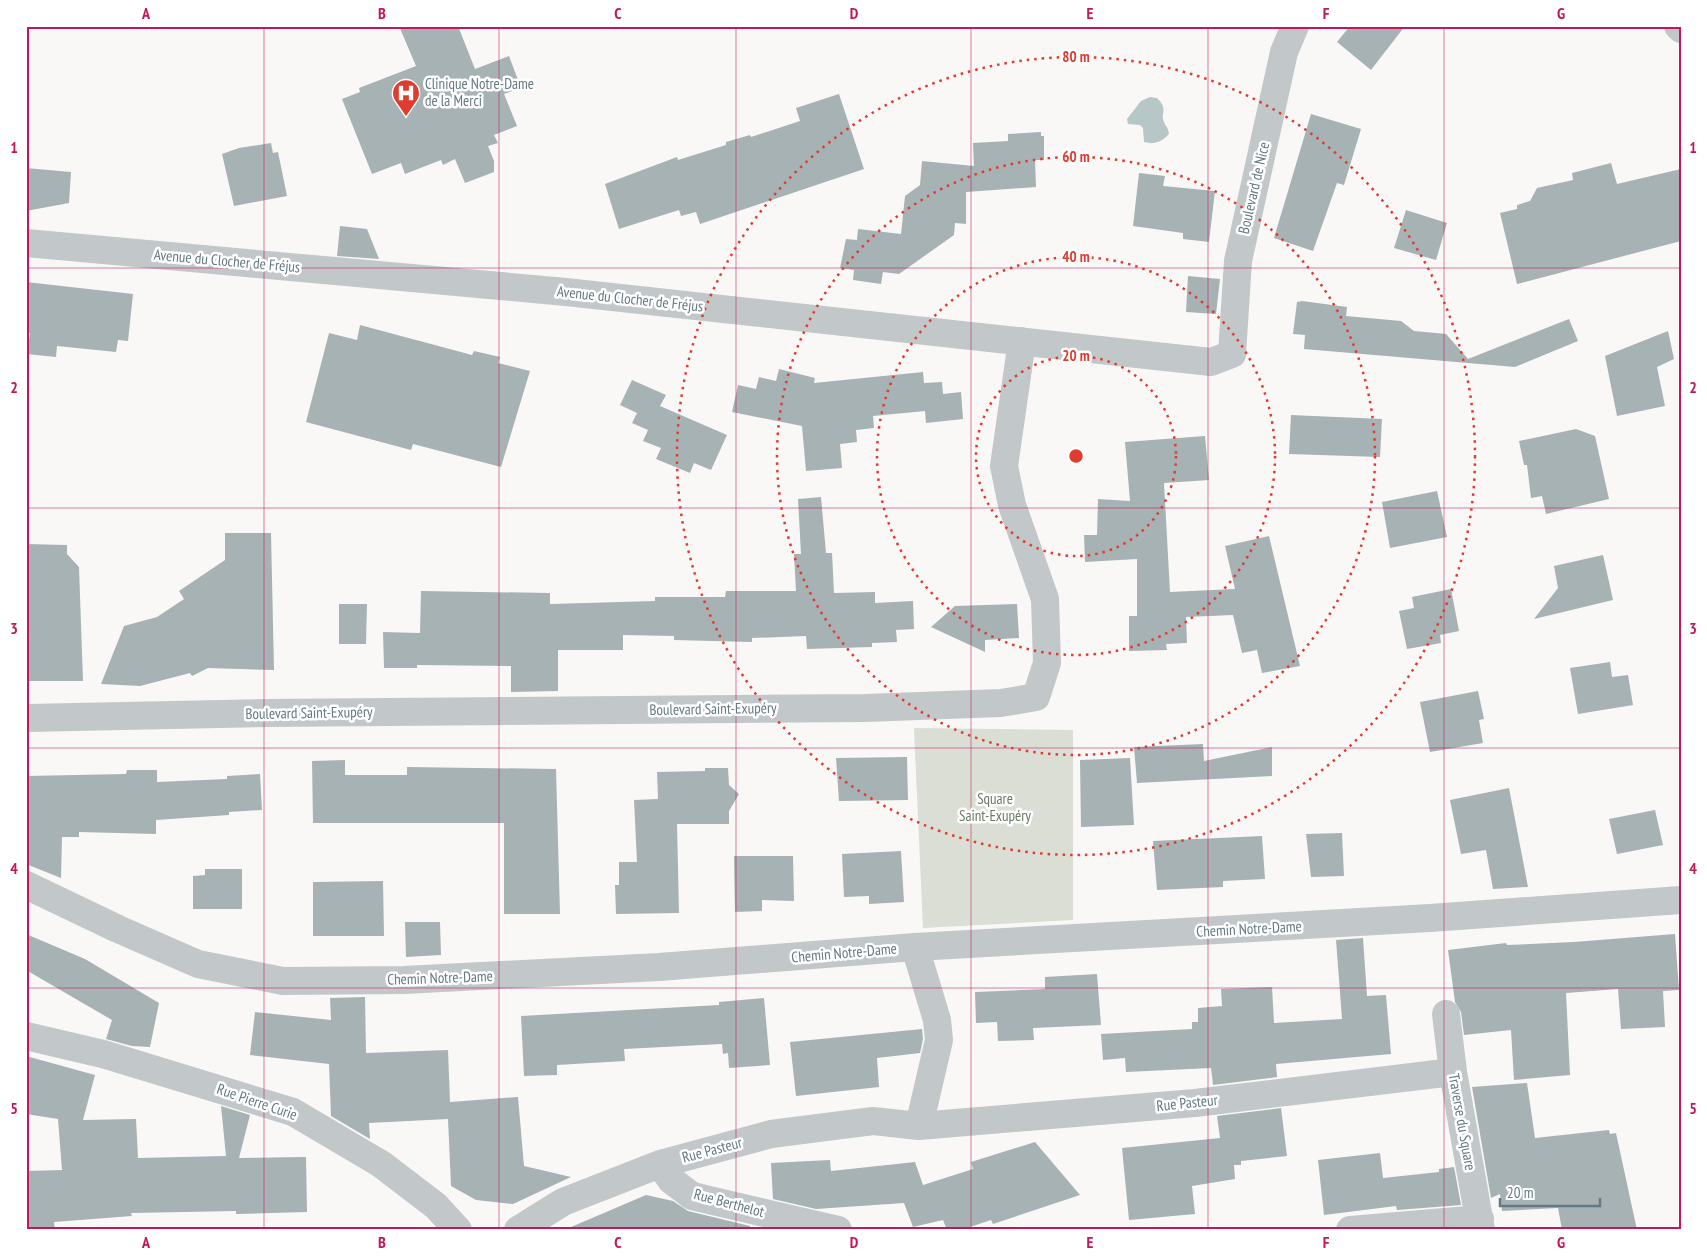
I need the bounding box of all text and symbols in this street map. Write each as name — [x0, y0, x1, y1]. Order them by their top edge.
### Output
text: A — [141, 3, 151, 23]
text: B — [378, 3, 386, 23]
text: C — [614, 3, 622, 23]
text: D — [850, 3, 859, 23]
text: E — [1087, 3, 1094, 23]
text: F — [1323, 3, 1330, 23]
text: G — [1557, 3, 1565, 23]
text: 80 m — [1062, 47, 1090, 66]
place label: Clinique Notre-Dame de la Merci — [425, 74, 534, 110]
hospital icon: Clinique Notre-Dame de la Merci — [391, 78, 421, 117]
text: 1 — [10, 137, 18, 157]
text: 1 — [1689, 137, 1697, 157]
street label: Boulevard de Nice — [1234, 140, 1273, 236]
text: 60 m — [1062, 147, 1090, 166]
street label: Avenue du Clocher de Fréjus — [153, 245, 301, 276]
text: 40 m — [1062, 247, 1090, 266]
street label: Avenue du Clocher de Fréjus — [556, 281, 704, 316]
text: 20 m — [1062, 346, 1090, 365]
text: 2 — [10, 377, 18, 397]
text: 2 — [1689, 377, 1697, 397]
centre of rings — [1067, 447, 1085, 465]
text: 3 — [10, 618, 18, 638]
text: 3 — [1689, 618, 1697, 638]
street label: Boulevard Saint-Exupéry — [649, 698, 777, 719]
street label: Boulevard Saint-Exupéry — [245, 702, 373, 723]
park label: Square Saint-Exupéry — [959, 789, 1031, 825]
text: 4 — [10, 858, 18, 878]
text: 4 — [1689, 858, 1697, 878]
street label: Chemin Notre-Dame — [1196, 916, 1302, 941]
street label: Chemin Notre-Dame — [791, 938, 897, 967]
street label: Chemin Notre-Dame — [387, 966, 493, 989]
street label: Traverse du Square — [1445, 1072, 1480, 1172]
street label: Rue Pierre Curie — [215, 1079, 300, 1124]
street label: Rue Pasteur — [1155, 1090, 1219, 1115]
text: 5 — [10, 1098, 18, 1118]
text: 5 — [1689, 1098, 1697, 1118]
street label: Rue Pasteur — [680, 1132, 745, 1167]
scale bar — [1500, 1176, 1600, 1208]
text: 20 m — [1507, 1183, 1533, 1202]
street label: Rue Berthelot — [692, 1184, 766, 1221]
text: A — [141, 1232, 151, 1252]
text: B — [378, 1232, 386, 1252]
text: C — [614, 1232, 622, 1252]
text: D — [850, 1232, 859, 1252]
text: E — [1087, 1232, 1094, 1252]
text: F — [1323, 1232, 1330, 1252]
text: G — [1557, 1232, 1565, 1252]

